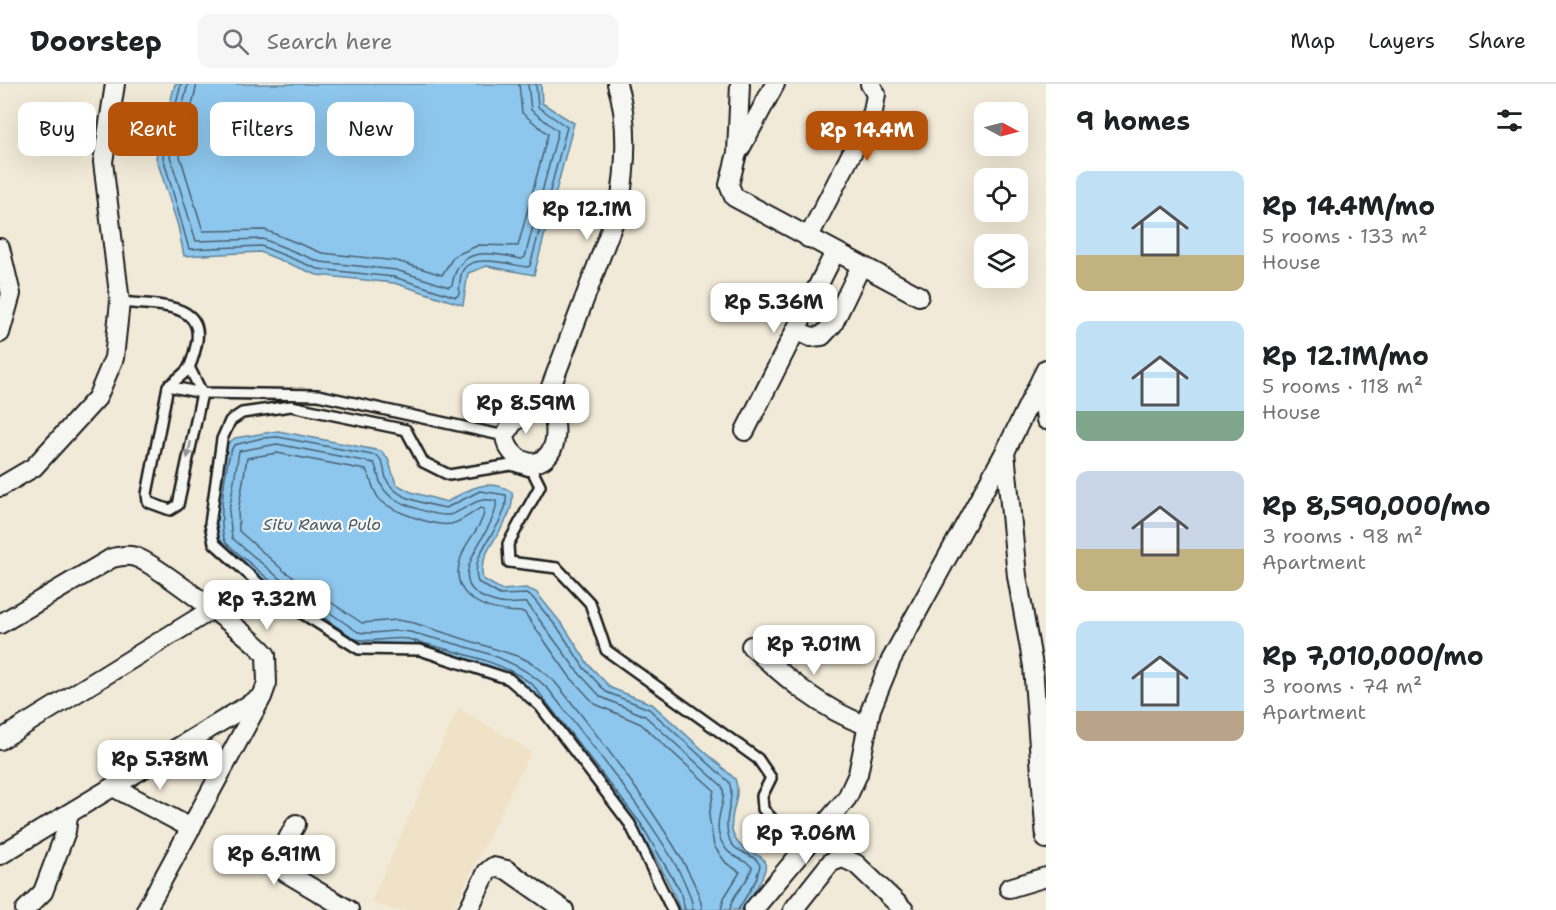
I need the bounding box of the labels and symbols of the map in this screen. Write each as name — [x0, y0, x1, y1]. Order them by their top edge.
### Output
north arrow — [974, 102, 1028, 156]
pin: Rp 14.4M — [805, 111, 929, 162]
pin: Rp 12.1M — [525, 190, 649, 241]
pin: Rp 5.36M — [712, 283, 836, 334]
pin: Rp 8.59M — [464, 384, 588, 435]
one-way arrow — [184, 441, 193, 460]
water label: Situ Rawa Pulo — [263, 514, 381, 535]
pin: Rp 7.32M — [205, 580, 329, 631]
pin: Rp 7.01M — [752, 625, 876, 676]
pin: Rp 5.78M — [98, 740, 222, 791]
pin: Rp 7.06M — [744, 814, 868, 865]
pin: Rp 6.91M — [212, 835, 336, 886]

